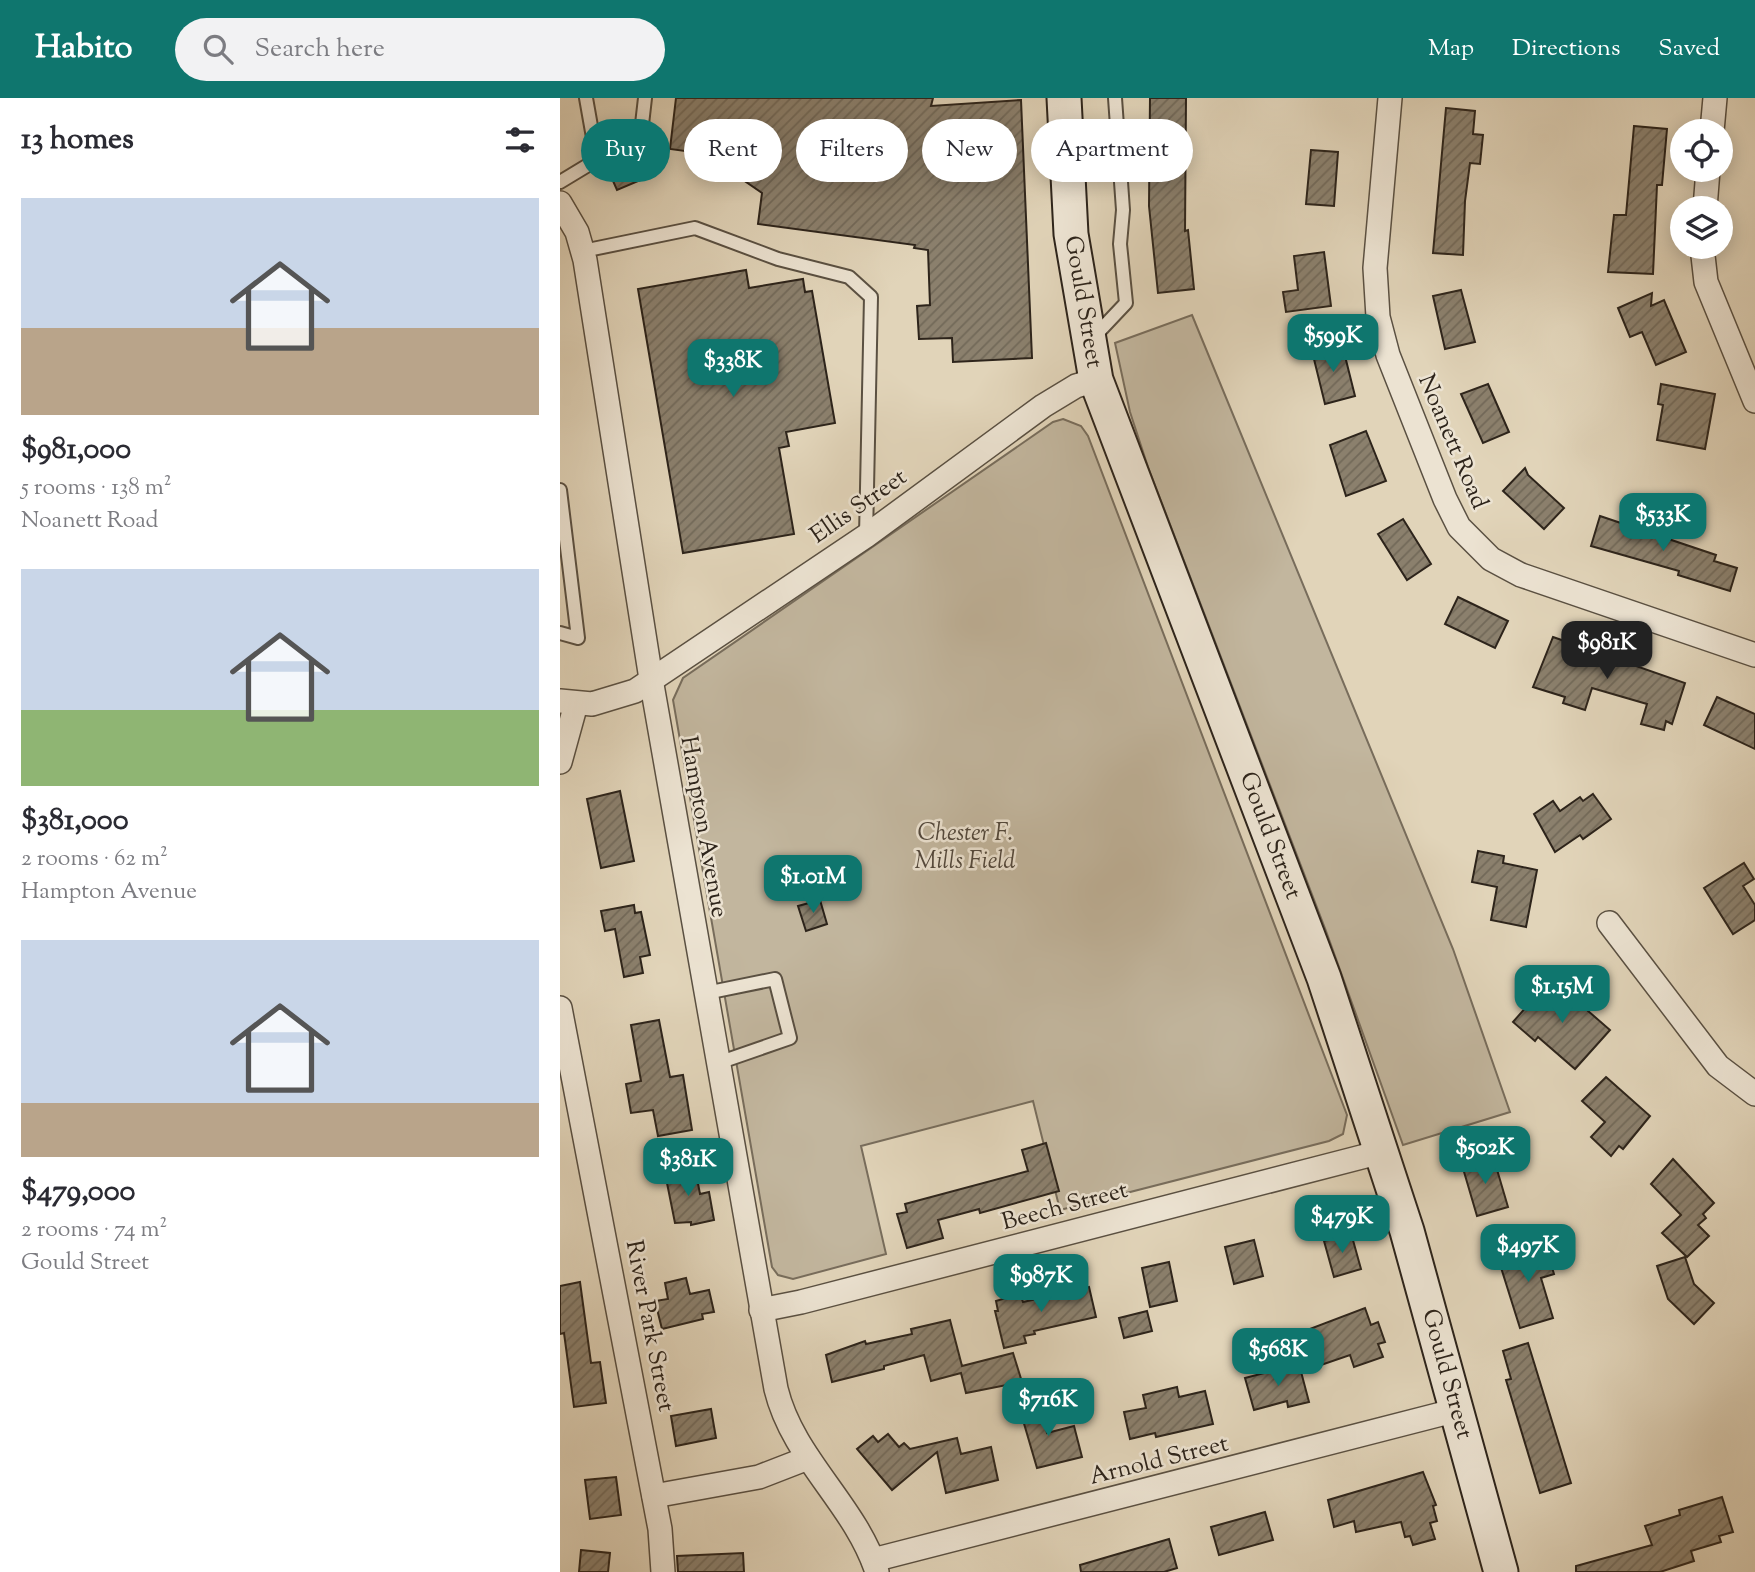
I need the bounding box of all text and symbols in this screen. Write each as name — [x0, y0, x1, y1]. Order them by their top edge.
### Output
search box — [175, 18, 665, 81]
text: Habito — [35, 25, 133, 73]
icon: search — [199, 30, 237, 68]
text: Search here — [255, 31, 385, 68]
text: Map — [1428, 32, 1474, 66]
text: Directions — [1512, 32, 1620, 66]
text: Saved — [1658, 32, 1720, 66]
text: 13 homes — [21, 119, 134, 162]
chip: Buy — [581, 119, 670, 182]
chip: Rent — [684, 119, 782, 182]
chip: Filters — [796, 119, 908, 182]
chip: New — [922, 119, 1017, 182]
chip: Apartment — [1031, 119, 1193, 182]
map controls — [1670, 119, 1733, 259]
button: locate — [1670, 119, 1733, 182]
icon: filters — [501, 121, 539, 159]
button: layers — [1670, 196, 1733, 259]
street label: Gould Street — [1055, 233, 1111, 371]
icon: home — [217, 243, 343, 369]
pin: $599K — [1284, 314, 1382, 374]
text: $599K — [1303, 320, 1363, 353]
pin: $338K — [684, 340, 782, 399]
text: $338K — [704, 345, 763, 378]
street label: Noanett Road — [1408, 369, 1496, 515]
text: $981,000 — [21, 429, 131, 472]
street label: Ellis Street — [804, 461, 914, 553]
text: 5 rooms · 138 m² — [21, 472, 172, 505]
pin: $533K — [1614, 494, 1712, 553]
text: $533K — [1635, 499, 1691, 532]
text: Noanett Road — [21, 505, 159, 538]
icon: home — [217, 614, 343, 740]
pin: $981K — [1558, 622, 1656, 681]
text: $981K — [1577, 627, 1637, 660]
street label: Hampton Avenue — [670, 734, 736, 920]
street label: Gould Street — [1230, 767, 1309, 904]
text: $381,000 — [21, 800, 129, 843]
park label: Chester F. Mills Field — [915, 817, 1016, 879]
text: 2 rooms · 62 m² — [21, 843, 168, 876]
pin: $1.01M — [756, 856, 870, 915]
text: $1.01M — [780, 861, 846, 894]
text: Hampton Avenue — [21, 876, 197, 909]
pin: $1.15M — [1505, 965, 1619, 1025]
text: $1.15M — [1531, 971, 1593, 1004]
icon: home — [217, 985, 343, 1111]
pin: $502K — [1436, 1126, 1534, 1186]
text: $502K — [1455, 1132, 1515, 1165]
pin: $381K — [639, 1138, 737, 1198]
text: $381K — [659, 1144, 717, 1177]
text: $479,000 — [21, 1171, 135, 1214]
street label: Beech Street — [998, 1174, 1132, 1240]
pin: $479K — [1293, 1196, 1391, 1255]
text: $479K — [1311, 1201, 1373, 1234]
text: 2 rooms · 74 m² — [21, 1214, 167, 1247]
pin: $497K — [1479, 1224, 1577, 1284]
text: $497K — [1497, 1230, 1560, 1263]
street label: River Park Street — [616, 1237, 682, 1415]
text: Gould Street — [21, 1247, 149, 1280]
pin: $987K — [992, 1254, 1090, 1314]
text: $987K — [1009, 1260, 1073, 1293]
street label: Gould Street — [1412, 1305, 1481, 1443]
pin: $568K — [1229, 1328, 1327, 1388]
text: $568K — [1248, 1334, 1308, 1367]
pin: $716K — [999, 1378, 1097, 1438]
text: $716K — [1018, 1384, 1078, 1417]
street label: Arnold Street — [1086, 1427, 1232, 1495]

